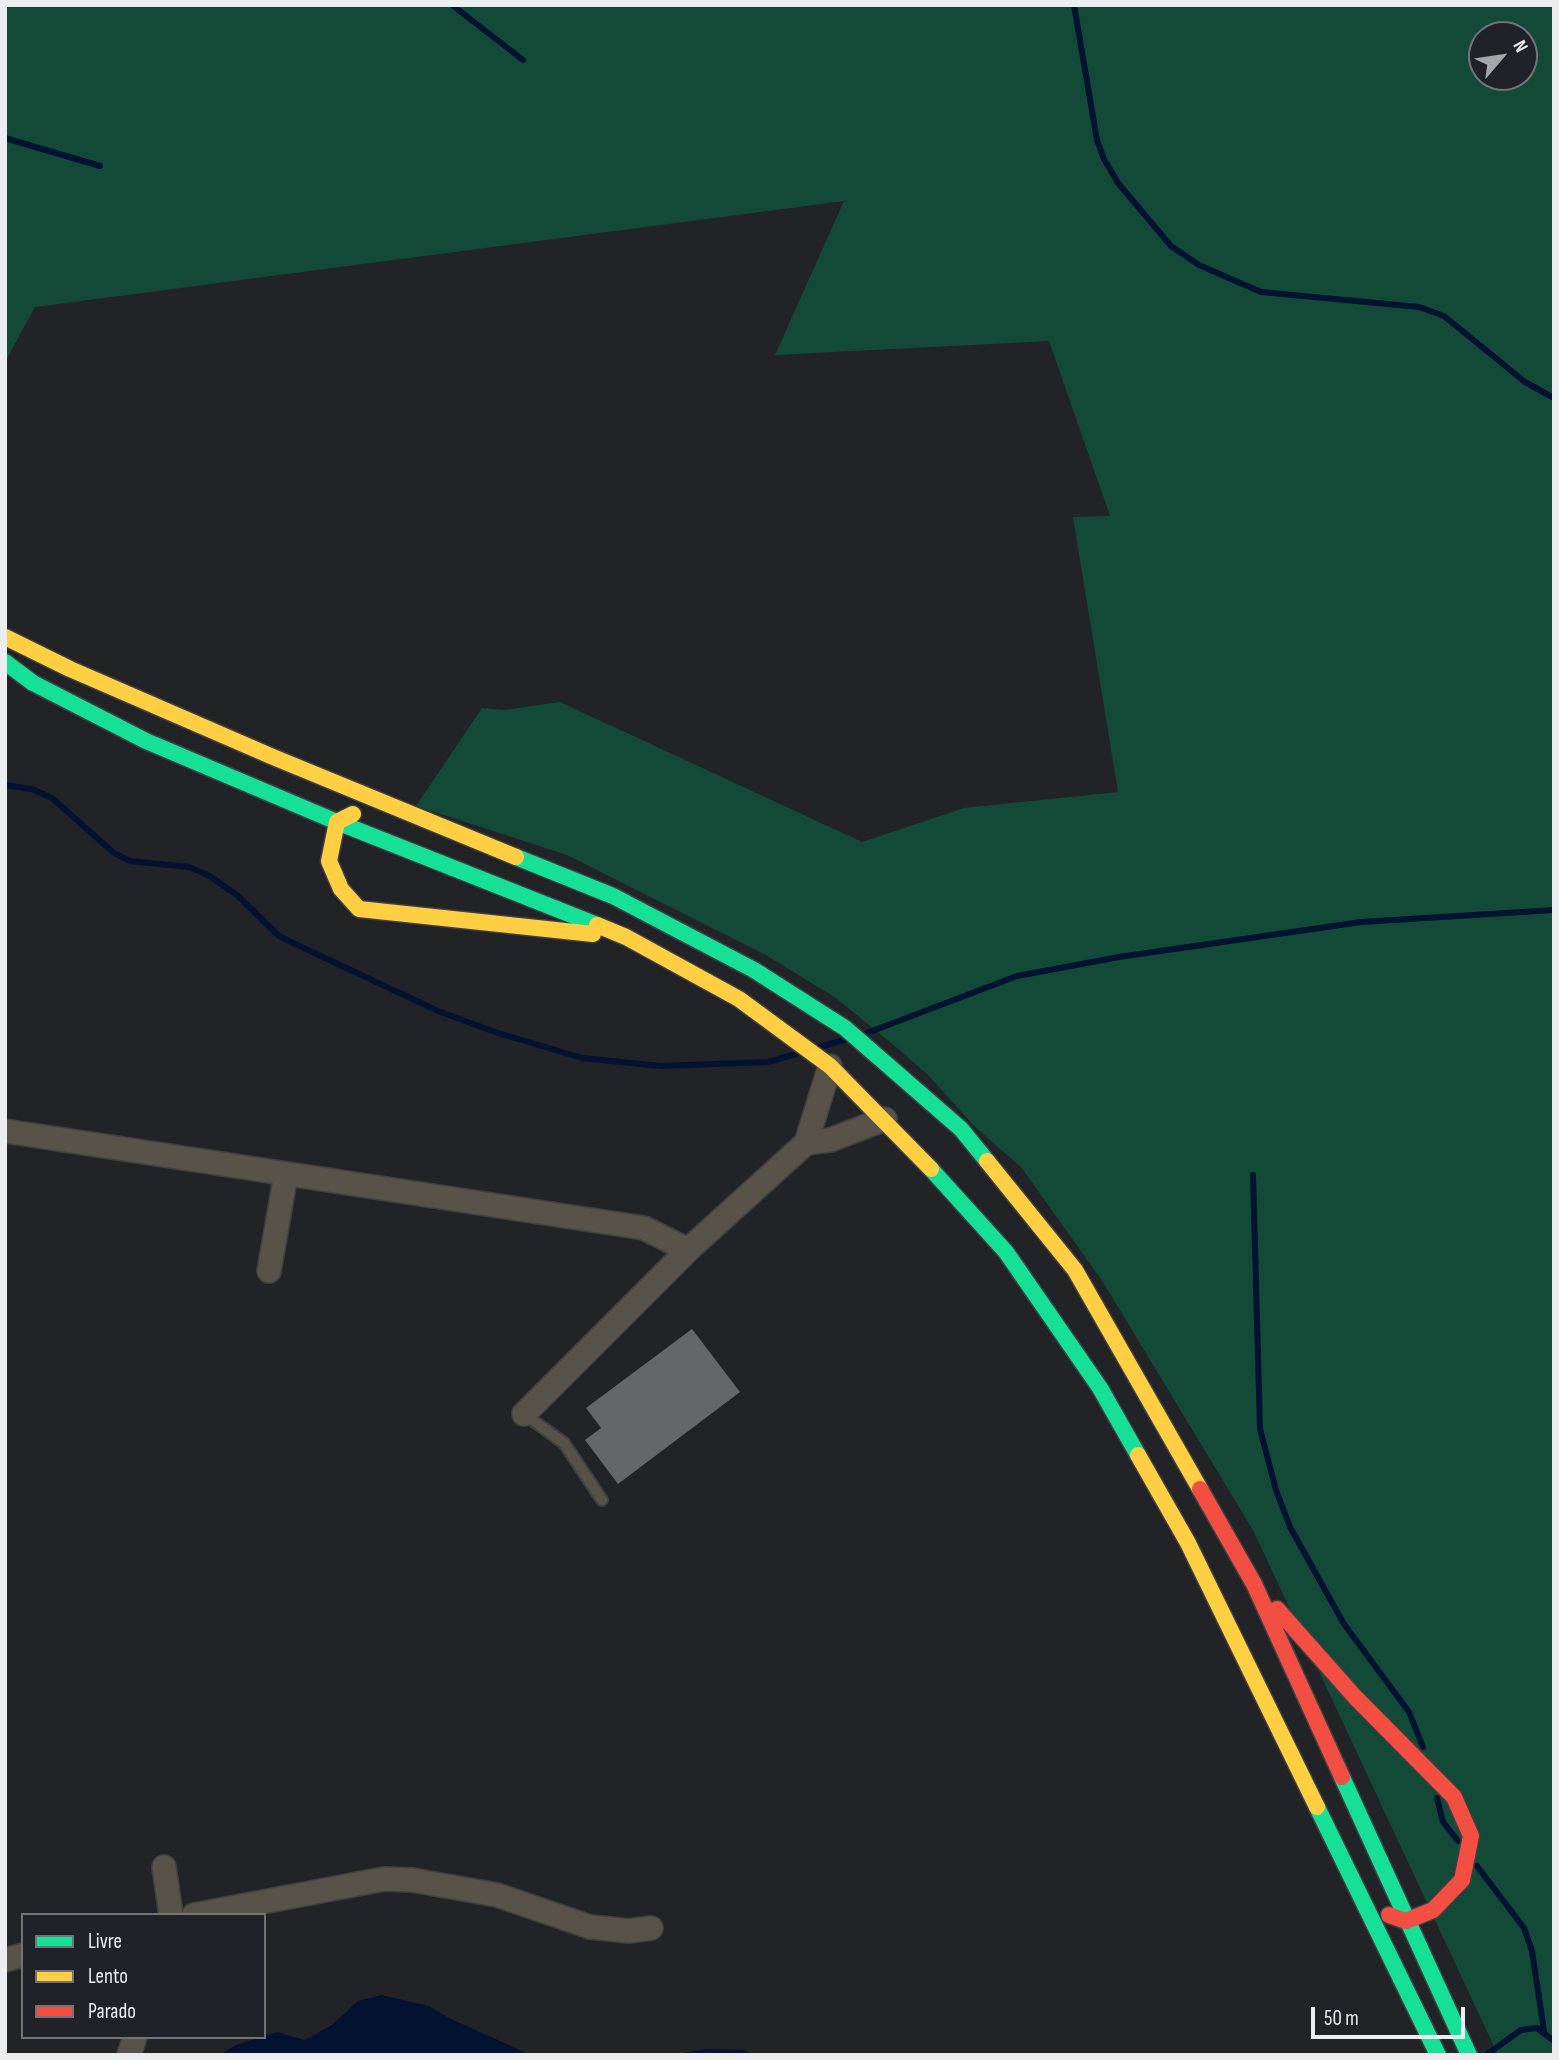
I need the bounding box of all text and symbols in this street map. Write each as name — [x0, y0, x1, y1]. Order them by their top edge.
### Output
north arrow — [1468, 21, 1538, 91]
text: N — [1508, 37, 1533, 57]
legend — [21, 1913, 266, 2039]
text: Livre — [88, 1929, 122, 1954]
text: Lento — [88, 1964, 128, 1989]
scale bar — [1314, 1994, 1468, 2038]
text: Parado — [88, 1999, 136, 2024]
text: 50 m — [1324, 2006, 1359, 2031]

